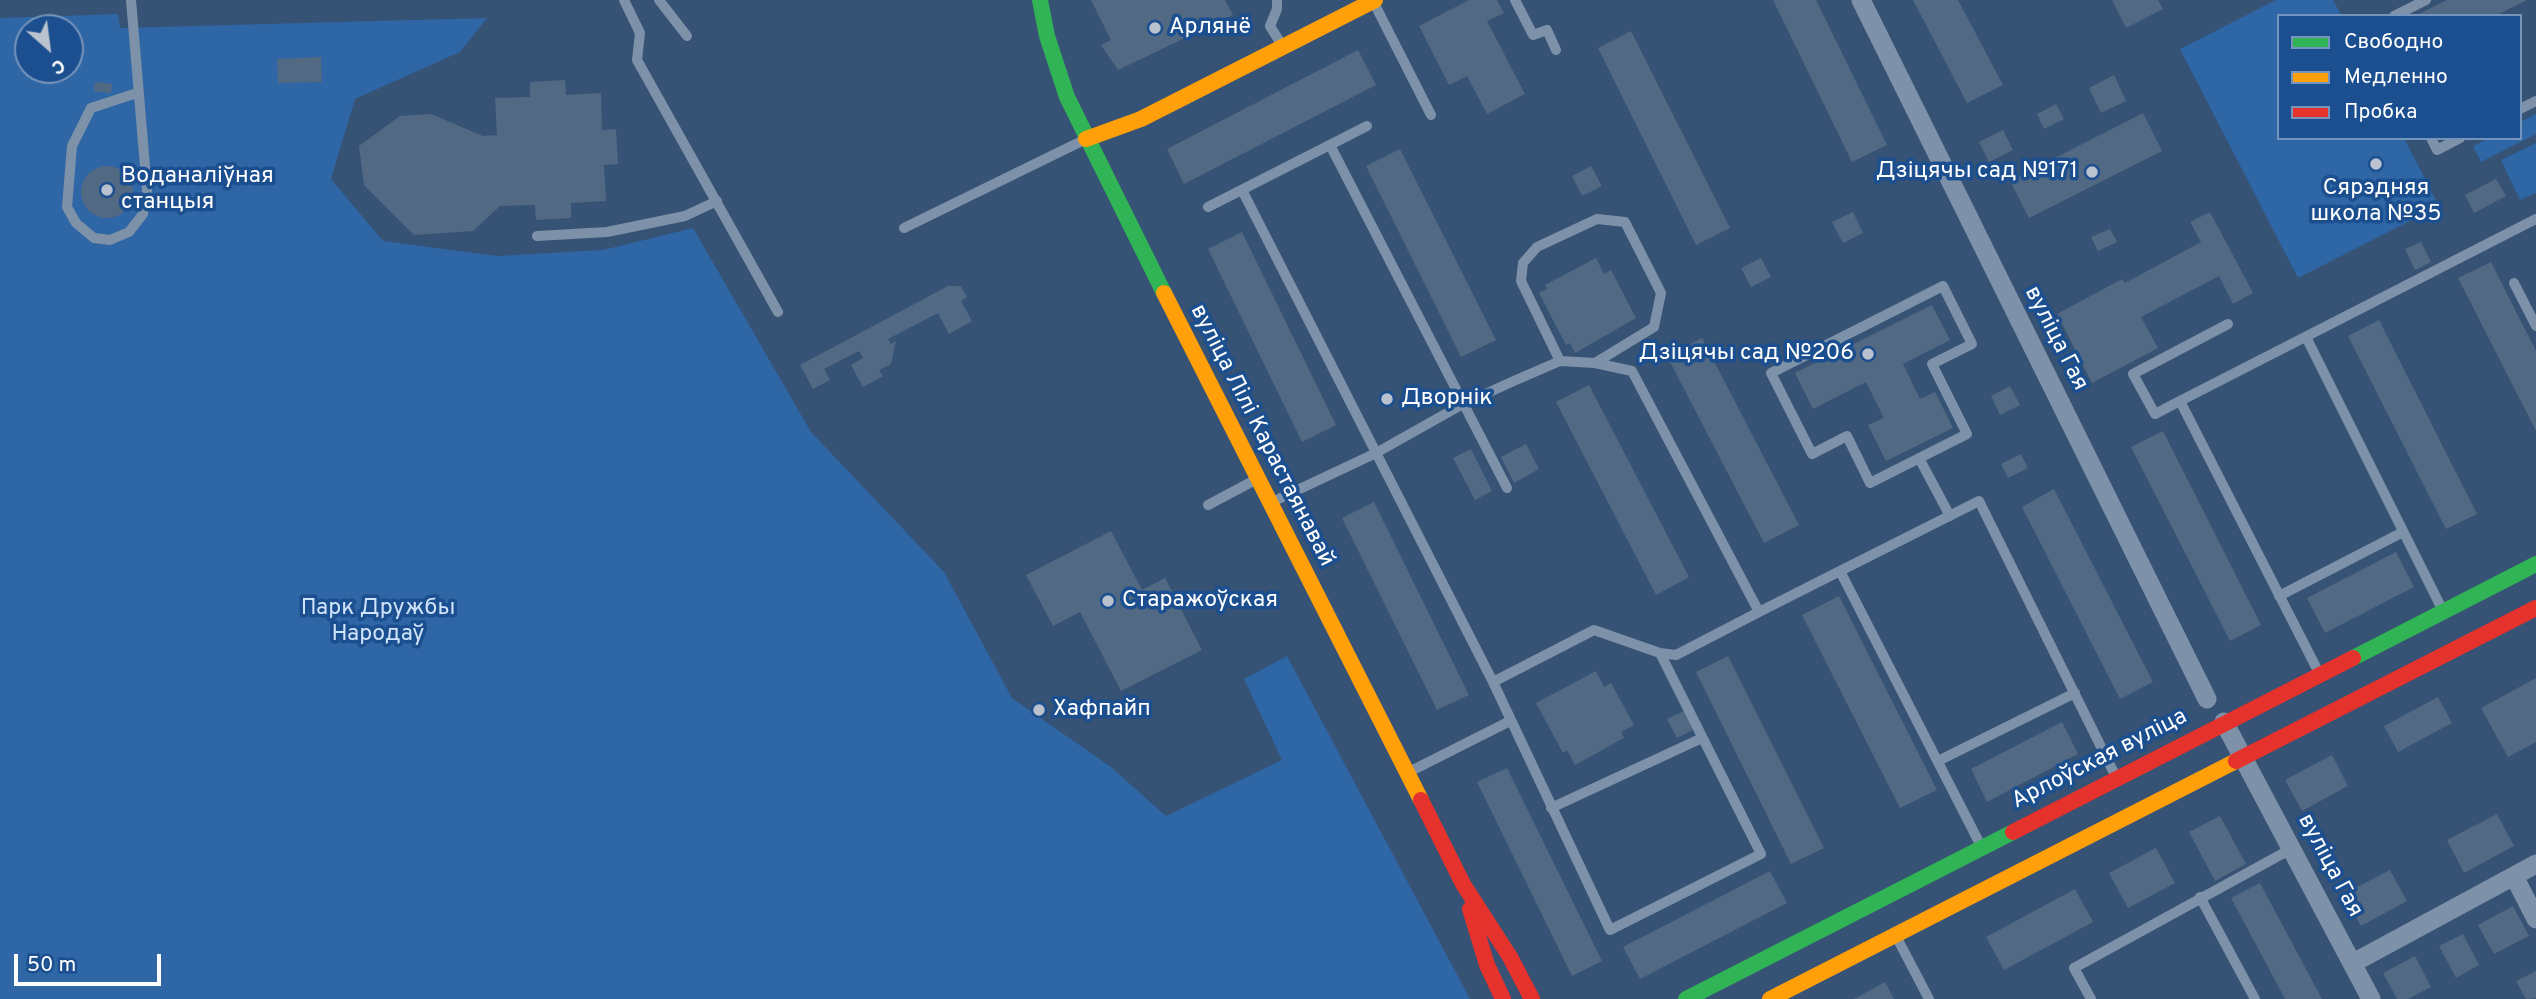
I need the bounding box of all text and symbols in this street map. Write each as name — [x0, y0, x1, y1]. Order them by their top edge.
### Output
north arrow — [14, 14, 84, 84]
place label: Арлянё — [1169, 14, 1251, 42]
legend — [2277, 14, 2522, 140]
marker: Арлянё — [1147, 20, 1163, 36]
text: Свободно — [2344, 29, 2443, 56]
text: С — [47, 52, 69, 79]
text: Медленно — [2344, 64, 2448, 91]
text: Пробка — [2344, 99, 2417, 126]
marker: Сярэдняя школа №35 — [2368, 156, 2384, 172]
place label: Дзіцячы сад №171 — [1876, 158, 2078, 186]
place label: Воданаліўная станцыя — [121, 163, 274, 217]
marker: Дзіцячы сад №171 — [2084, 164, 2100, 180]
place label: Сярэдняя школа №35 — [2310, 175, 2442, 229]
marker: Воданаліўная станцыя — [99, 182, 115, 198]
street label: вуліца Гая — [2017, 282, 2093, 396]
street label: вуліца Лілі Карастаянавай — [1183, 300, 1339, 572]
place label: Дзіцячы сад №206 — [1639, 340, 1854, 368]
marker: Дзіцячы сад №206 — [1860, 346, 1876, 362]
place label: Дворнік — [1401, 385, 1492, 413]
marker: Дворнік — [1379, 391, 1395, 407]
place label: Старажоўская — [1122, 587, 1278, 615]
marker: Старажоўская — [1100, 593, 1116, 609]
park label: Парк Дружбы Народаў — [301, 595, 455, 649]
place label: Хафпайп — [1053, 696, 1151, 724]
marker: Хафпайп — [1031, 702, 1047, 718]
street label: Арлоўская вуліца — [2008, 704, 2192, 816]
street label: вуліца Гая — [2290, 810, 2368, 922]
scale bar — [18, 940, 164, 984]
text: 50 m — [27, 952, 76, 979]

